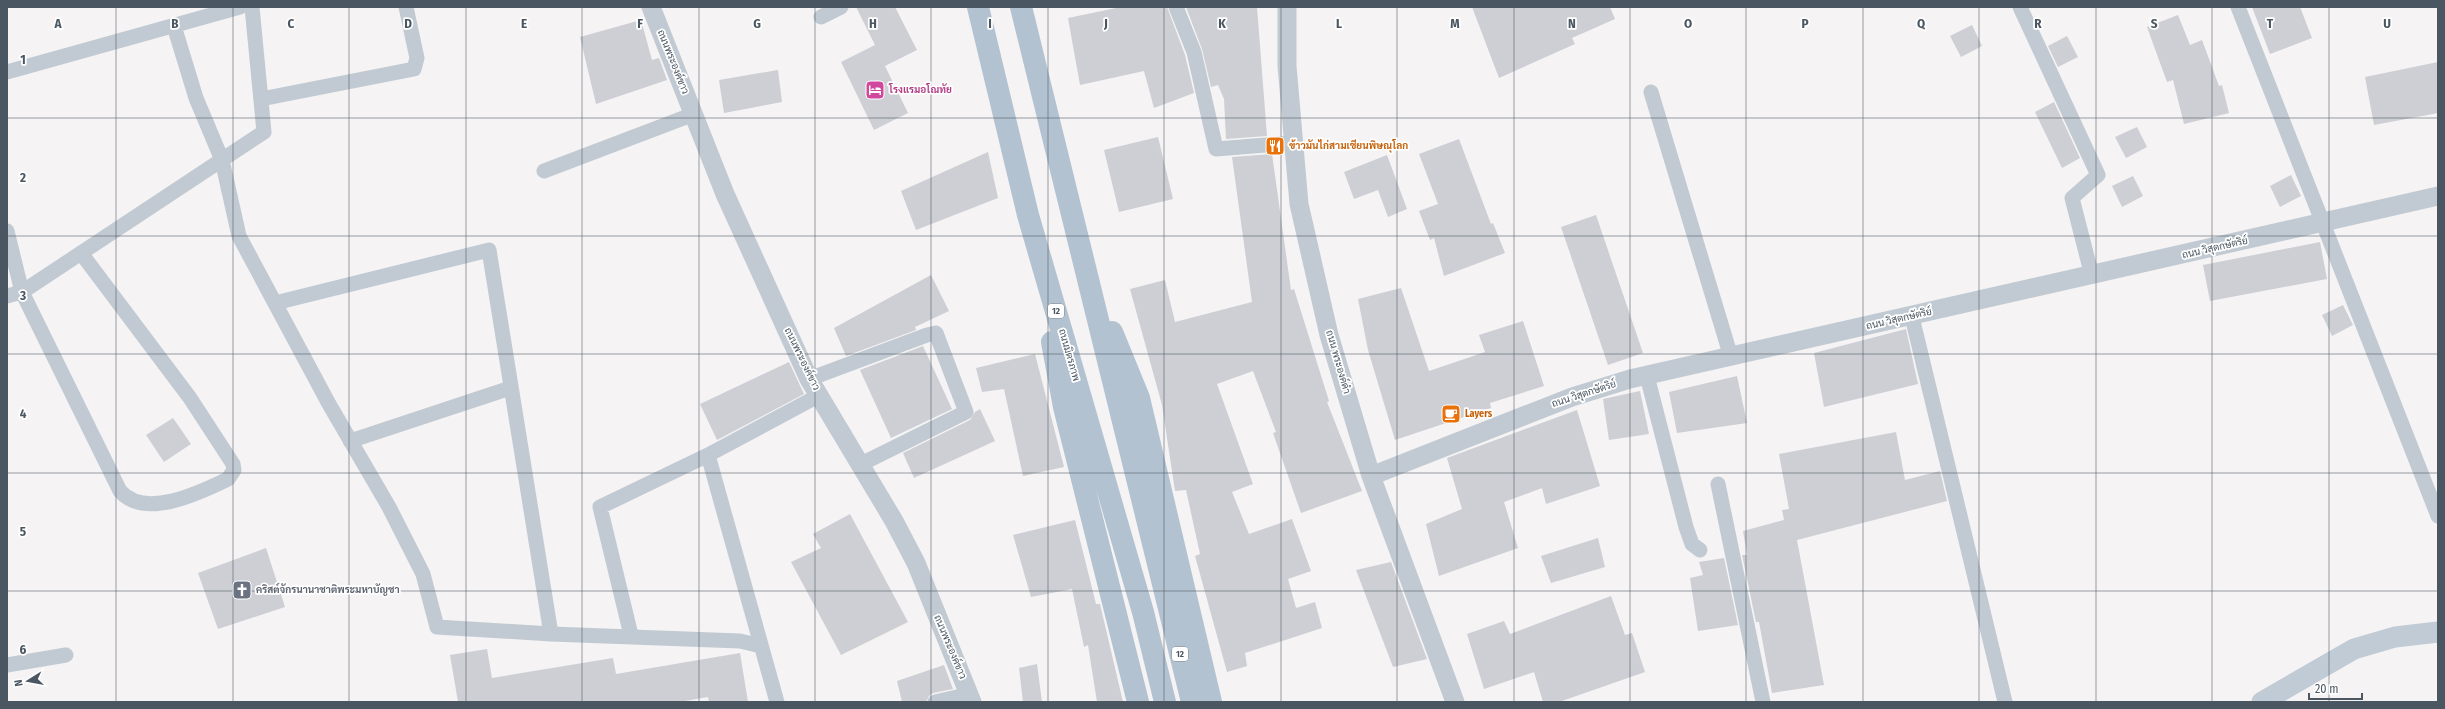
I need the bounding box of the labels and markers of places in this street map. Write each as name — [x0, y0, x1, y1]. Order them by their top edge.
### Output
hotel icon: โรงแรมอโณทัย — [864, 79, 886, 101]
place label: โรงแรมอโณทัย — [888, 83, 952, 96]
restaurant icon: ข้าวมันไก่สามเซียนพิษณุโลก — [1264, 135, 1286, 157]
place label: ข้าวมันไก่สามเซียนพิษณุโลก — [1289, 139, 1408, 153]
cafe icon: Layers — [1440, 403, 1462, 425]
place label: Layers — [1465, 408, 1493, 420]
church icon: คริสต์จักรนานาชาติพระมหาบัญชา — [231, 579, 253, 601]
place label: คริสต์จักรนานาชาติพระมหาบัญชา — [256, 582, 400, 596]

